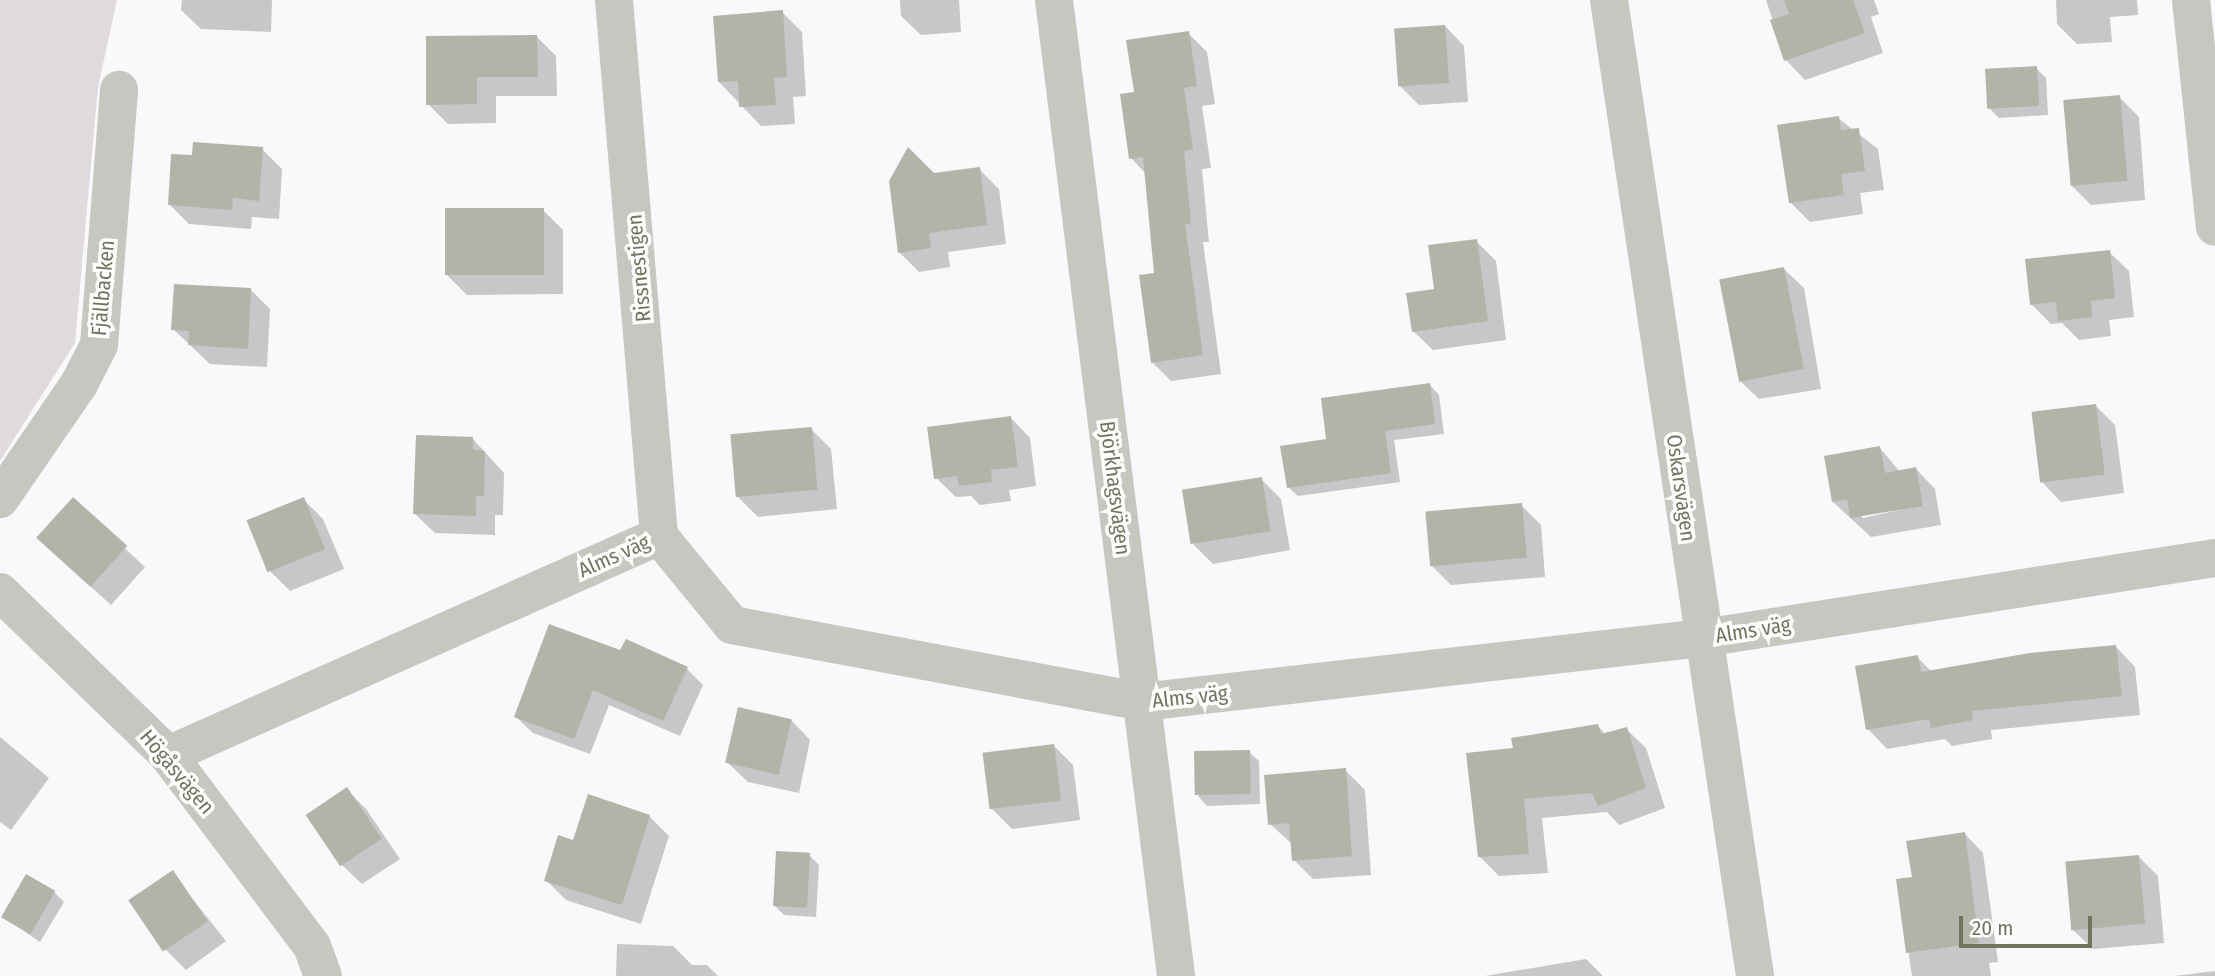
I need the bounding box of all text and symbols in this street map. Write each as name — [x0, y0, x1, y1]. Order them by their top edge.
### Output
street label: Rissnestigen — [622, 213, 656, 323]
street label: Fjällbacken — [86, 239, 120, 337]
street label: Björkhagsvägen — [1094, 420, 1136, 556]
street label: Oskarsvägen — [1661, 433, 1701, 543]
street label: Alms väg — [574, 529, 654, 583]
street label: Alms väg — [1714, 612, 1792, 648]
street label: Alms väg — [1151, 681, 1229, 713]
street label: Högåsvägen — [135, 725, 219, 819]
scale bar — [1963, 902, 2096, 946]
text: 20 m — [1972, 915, 2013, 941]

